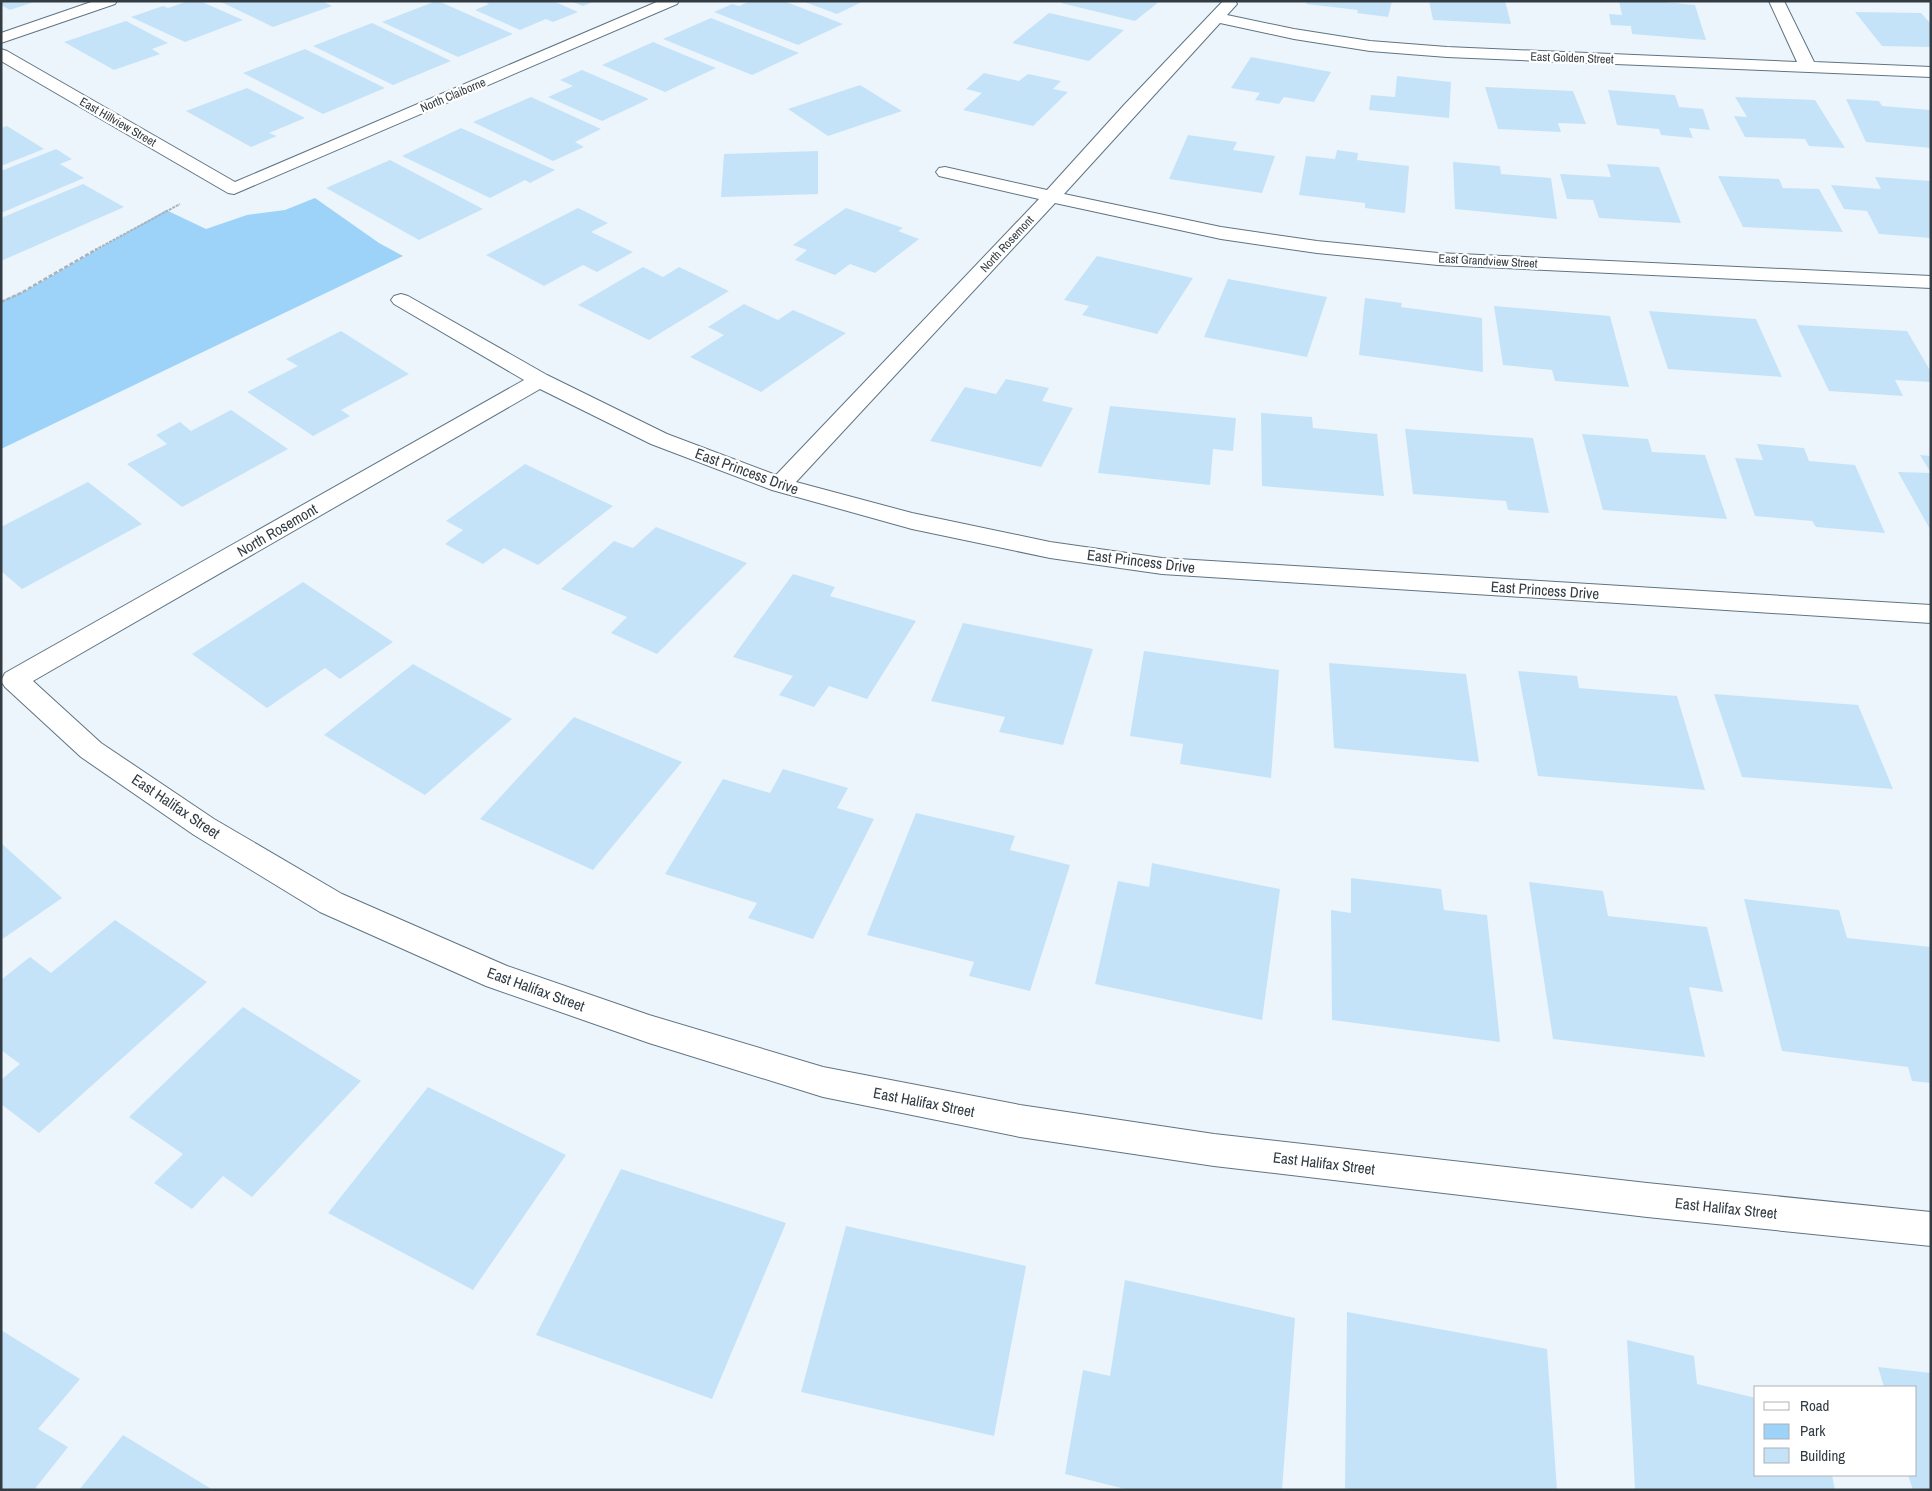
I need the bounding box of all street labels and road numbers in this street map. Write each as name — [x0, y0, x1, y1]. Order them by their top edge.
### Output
street label: East Golden Street — [1530, 49, 1614, 67]
street label: North Claiborne — [418, 74, 488, 116]
street label: East Hillview Street — [77, 94, 159, 151]
street label: North Rosemont — [977, 212, 1037, 276]
street label: East Grandview Street — [1438, 250, 1538, 272]
street label: East Princess Drive — [692, 443, 802, 500]
street label: North Rosemont — [233, 498, 322, 561]
street label: East Princess Drive — [1086, 544, 1196, 578]
street label: East Princess Drive — [1490, 576, 1600, 604]
street label: East Halifax Street — [128, 769, 225, 844]
street label: East Halifax Street — [484, 962, 588, 1017]
street label: East Halifax Street — [872, 1082, 977, 1122]
street label: East Halifax Street — [1272, 1146, 1377, 1180]
street label: East Halifax Street — [1674, 1192, 1779, 1224]

